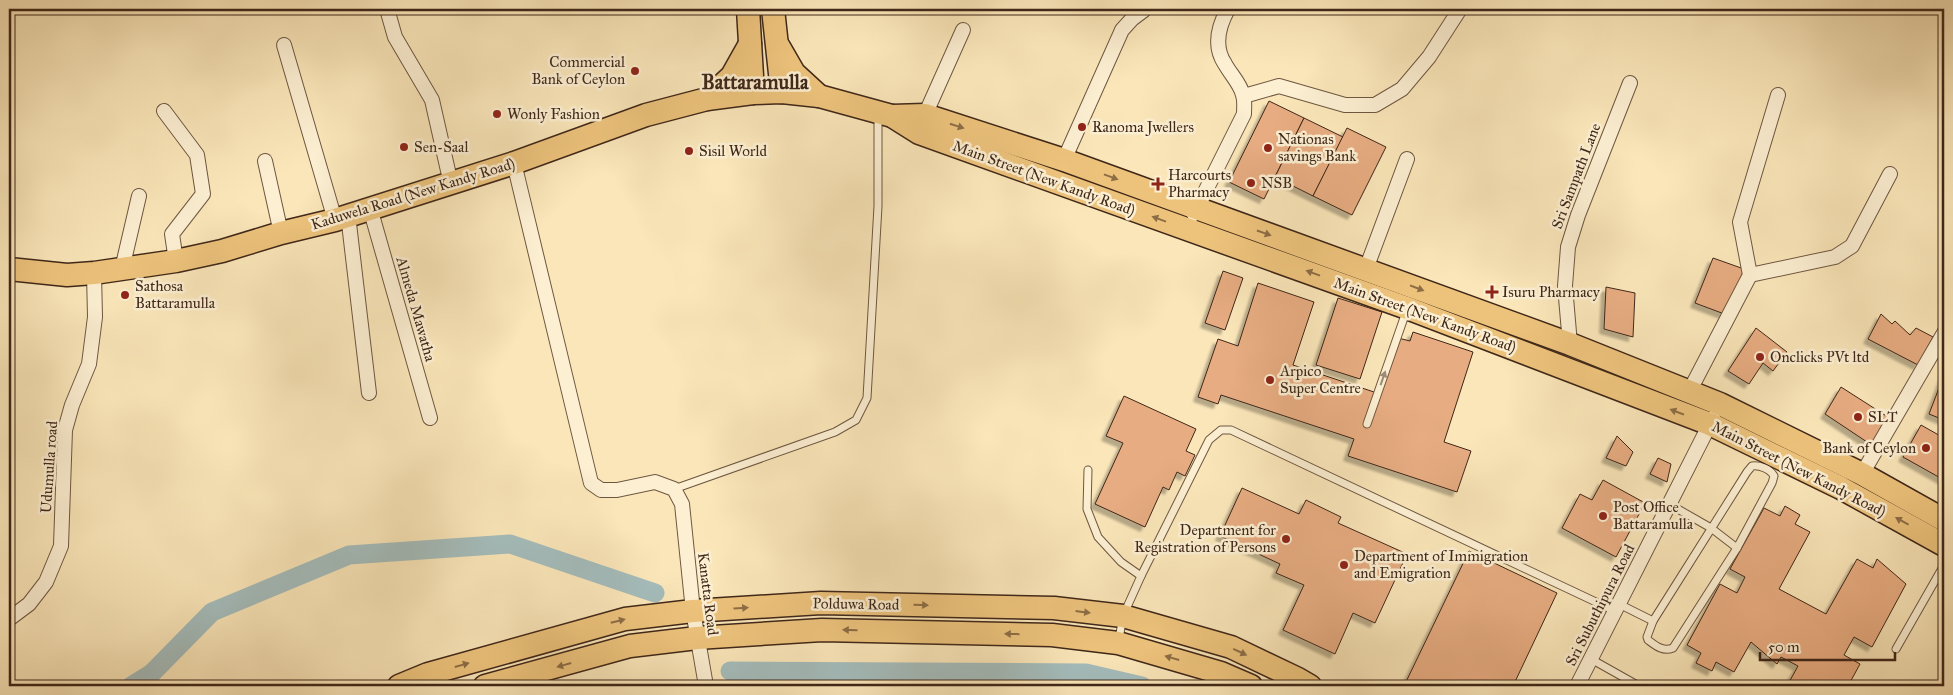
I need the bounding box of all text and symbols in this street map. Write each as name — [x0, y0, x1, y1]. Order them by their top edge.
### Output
place label: Commercial Bank of Ceylon — [531, 53, 626, 88]
marker: Commercial Bank of Ceylon — [629, 65, 641, 77]
district label: Battaramulla — [702, 70, 809, 94]
place label: Wonly Fashion — [507, 105, 600, 123]
marker: Wonly Fashion — [491, 108, 503, 120]
place label: Ranoma Jwellers — [1092, 118, 1194, 137]
marker: Ranoma Jwellers — [1076, 121, 1088, 133]
street label: Sri Sampath Lane — [1548, 121, 1604, 231]
one-way arrow — [949, 122, 964, 130]
place label: Nationas savings Bank — [1278, 130, 1356, 165]
street label: Main Street (New Kandy Road) — [950, 137, 1138, 220]
place label: Sen-Saal — [414, 138, 469, 156]
marker: Sen-Saal — [398, 141, 410, 153]
place label: Sisil World — [699, 142, 767, 160]
marker: Nationas savings Bank — [1262, 142, 1274, 154]
marker: Sisil World — [683, 145, 695, 157]
street label: Kaduwela Road (New Kandy Road) — [309, 154, 517, 235]
place label: Harcourts Pharmacy — [1168, 166, 1231, 201]
one-way arrow — [1104, 173, 1119, 181]
place label: NSB — [1261, 174, 1292, 192]
marker: NSB — [1245, 177, 1257, 189]
marker: Harcourts Pharmacy — [1152, 178, 1164, 190]
one-way arrow — [1152, 215, 1167, 222]
one-way arrow — [1256, 229, 1271, 237]
street label: Almeda Mawatha — [392, 254, 440, 364]
one-way arrow — [1305, 269, 1320, 276]
street label: Main Street (New Kandy Road) — [1331, 274, 1519, 357]
place label: Sathosa Battaramulla — [135, 277, 216, 312]
place label: Isuru Pharmacy — [1502, 283, 1601, 301]
one-way arrow — [1409, 285, 1424, 292]
marker: Isuru Pharmacy — [1486, 286, 1498, 298]
marker: Sathosa Battaramulla — [119, 289, 131, 301]
place label: Onclicks PVt ltd — [1770, 348, 1870, 366]
marker: Onclicks PVt ltd — [1754, 351, 1766, 363]
place label: Arpico Super Centre — [1279, 362, 1361, 397]
one-way arrow — [1380, 371, 1387, 386]
marker: Arpico Super Centre — [1264, 374, 1276, 386]
one-way arrow — [1670, 407, 1684, 415]
place label: SLT — [1868, 408, 1898, 426]
marker: SLT — [1852, 411, 1864, 423]
street label: Main Street (New Kandy Road) — [1709, 417, 1889, 522]
street label: Udumulla road — [37, 420, 61, 514]
place label: Bank of Ceylon — [1822, 439, 1916, 457]
marker: Bank of Ceylon — [1920, 442, 1932, 454]
place label: Post Office Battaramulla — [1613, 498, 1694, 533]
marker: Post Office Battaramulla — [1597, 510, 1609, 522]
one-way arrow — [1895, 517, 1908, 526]
place label: Department for Registration of Persons — [1134, 521, 1276, 556]
marker: Department for Registration of Persons — [1280, 533, 1292, 545]
street label: Sri Subuthipura Road — [1562, 541, 1639, 669]
place label: Department of Immigration and Emigration — [1354, 547, 1528, 582]
street label: Kanatta Road — [694, 551, 722, 637]
marker: Department of Immigration and Emigration — [1338, 559, 1350, 571]
street label: Polduwa Road — [813, 594, 900, 614]
one-way arrow — [913, 601, 929, 609]
one-way arrow — [733, 604, 749, 612]
one-way arrow — [1076, 608, 1092, 616]
one-way arrow — [611, 617, 626, 625]
one-way arrow — [841, 626, 857, 634]
one-way arrow — [1004, 630, 1020, 638]
scale bar — [1760, 630, 1896, 662]
text: 50 m — [1768, 638, 1800, 656]
one-way arrow — [1233, 648, 1247, 656]
one-way arrow — [1164, 654, 1179, 662]
one-way arrow — [454, 660, 469, 668]
one-way arrow — [556, 661, 571, 669]

